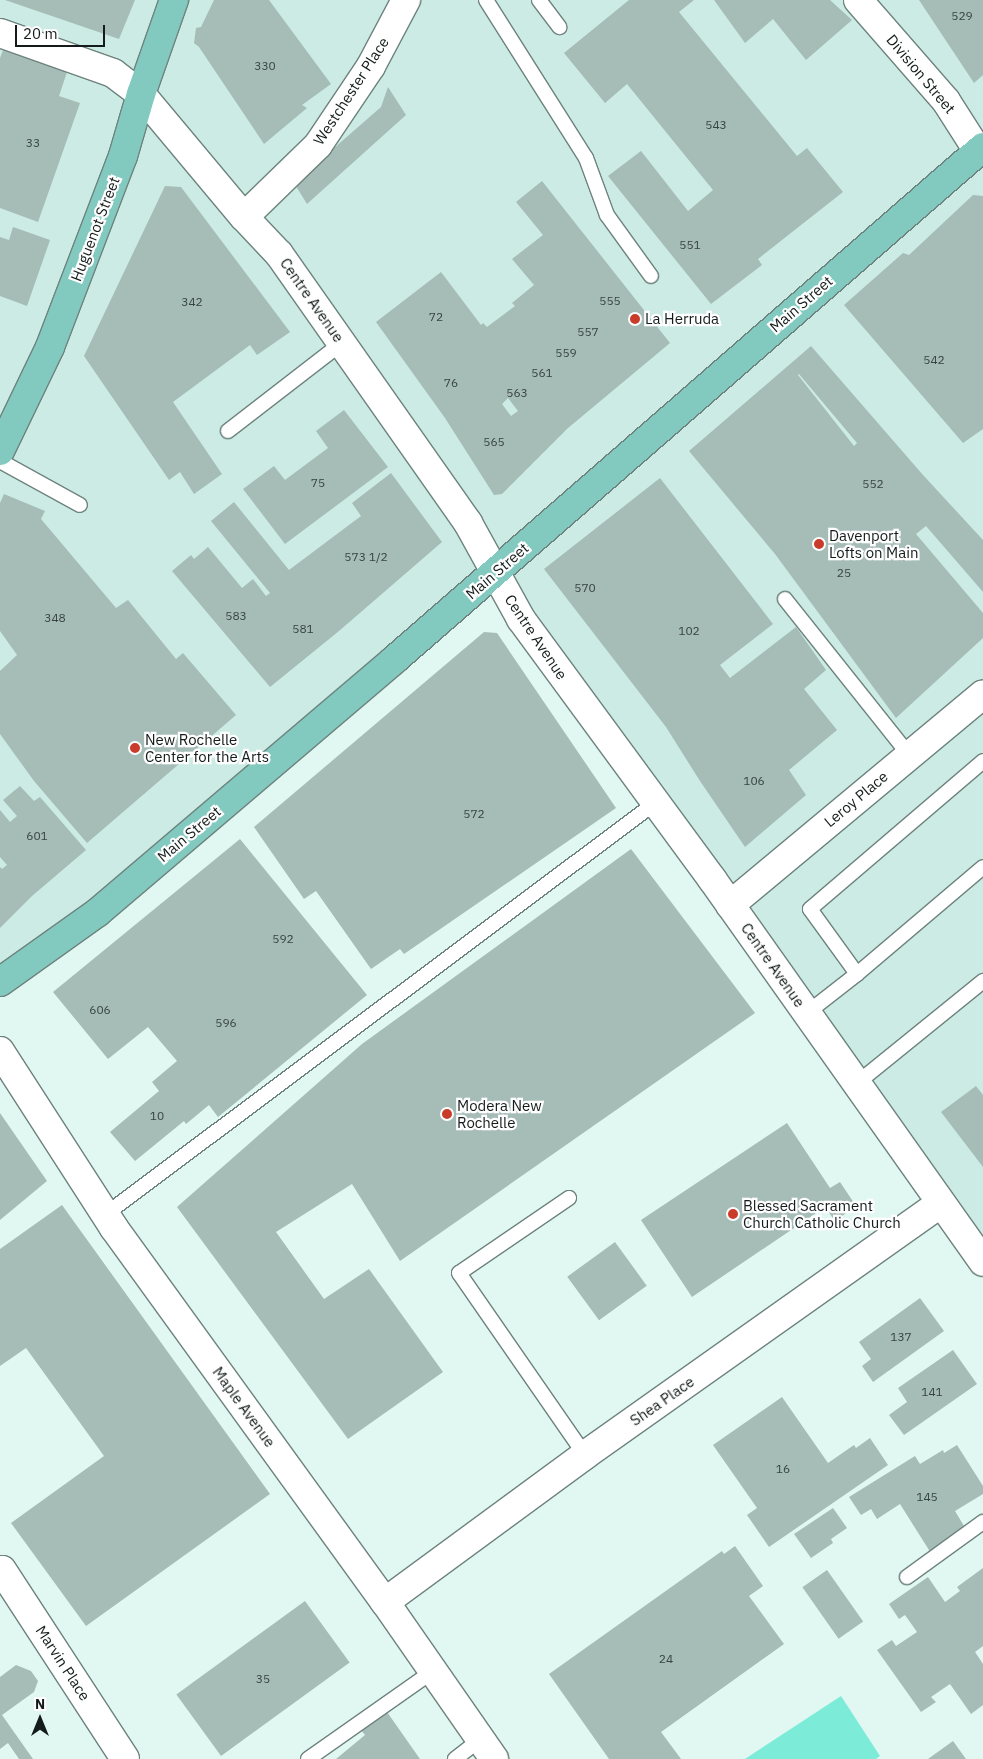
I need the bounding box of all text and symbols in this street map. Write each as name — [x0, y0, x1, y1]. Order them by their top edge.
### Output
house number: 529 — [951, 9, 973, 23]
scale bar — [18, 15, 108, 47]
text: 20 m — [23, 24, 58, 43]
street label: Division Street — [883, 31, 959, 117]
street label: Westchester Place — [310, 34, 392, 148]
house number: 330 — [254, 59, 276, 73]
house number: 543 — [705, 118, 727, 132]
house number: 33 — [26, 136, 40, 150]
street label: Huguenot Street — [67, 174, 123, 284]
house number: 551 — [679, 238, 701, 252]
street label: Centre Avenue — [276, 254, 348, 346]
street label: Main Street — [766, 272, 836, 336]
house number: 555 — [599, 294, 621, 308]
house number: 342 — [181, 295, 203, 309]
house number: 72 — [429, 310, 443, 324]
place label: La Herruda — [645, 310, 719, 328]
marker: La Herruda — [629, 313, 641, 325]
house number: 557 — [577, 325, 599, 339]
house number: 559 — [555, 346, 577, 360]
house number: 542 — [923, 353, 945, 367]
house number: 561 — [531, 366, 553, 380]
house number: 76 — [444, 376, 458, 390]
house number: 563 — [506, 386, 528, 400]
house number: 565 — [483, 435, 505, 449]
house number: 75 — [311, 476, 325, 490]
house number: 552 — [862, 477, 884, 491]
place label: Davenport Lofts on Main — [829, 526, 919, 561]
marker: Davenport Lofts on Main — [813, 538, 825, 550]
street label: Main Street — [462, 539, 532, 603]
house number: 573 1/2 — [344, 550, 388, 564]
house number: 25 — [837, 566, 851, 580]
house number: 570 — [574, 581, 596, 595]
street label: Centre Avenue — [501, 591, 571, 683]
house number: 583 — [225, 609, 247, 623]
house number: 348 — [44, 611, 66, 625]
house number: 581 — [292, 622, 314, 636]
house number: 102 — [678, 624, 700, 638]
place label: New Rochelle Center for the Arts — [145, 730, 269, 765]
marker: New Rochelle Center for the Arts — [129, 742, 141, 754]
street label: Leroy Place — [821, 767, 891, 831]
house number: 106 — [743, 774, 765, 788]
street label: Main Street — [154, 802, 224, 866]
house number: 572 — [463, 807, 485, 821]
house number: 601 — [26, 829, 48, 843]
street label: Centre Avenue — [737, 919, 809, 1011]
house number: 592 — [272, 932, 294, 946]
house number: 606 — [89, 1003, 111, 1017]
house number: 596 — [215, 1016, 237, 1030]
place label: Modera New Rochelle — [457, 1096, 542, 1131]
marker: Modera New Rochelle — [441, 1108, 453, 1120]
house number: 10 — [150, 1109, 164, 1123]
place label: Blessed Sacrament Church Catholic Church — [743, 1196, 901, 1231]
marker: Blessed Sacrament Church Catholic Church — [727, 1208, 739, 1220]
house number: 137 — [890, 1330, 912, 1344]
street label: Maple Avenue — [209, 1363, 279, 1451]
street label: Shea Place — [627, 1372, 697, 1430]
house number: 141 — [921, 1385, 943, 1399]
house number: 16 — [776, 1462, 790, 1476]
house number: 145 — [916, 1490, 938, 1504]
street label: Marvin Place — [32, 1622, 94, 1704]
house number: 24 — [659, 1652, 673, 1666]
house number: 35 — [256, 1672, 270, 1686]
north arrow — [15, 1694, 65, 1744]
text: N — [35, 1695, 45, 1713]

